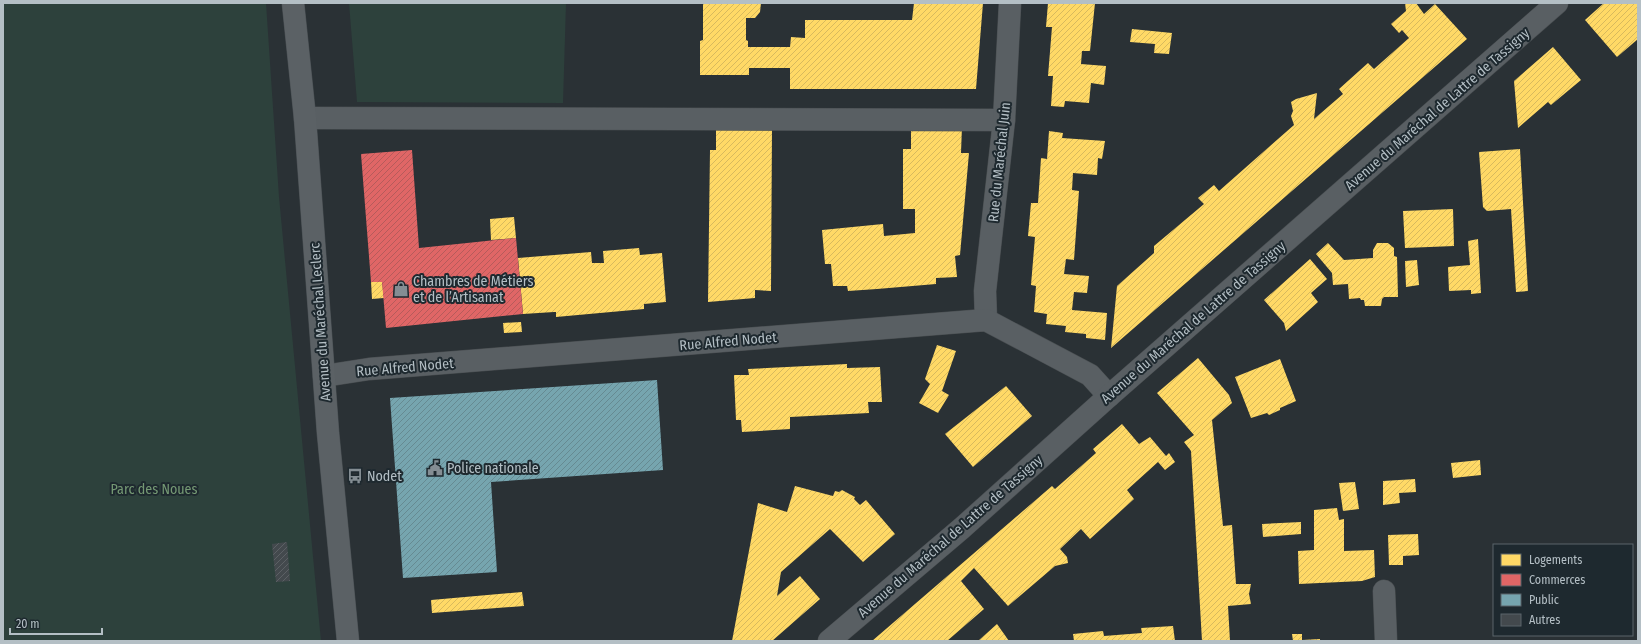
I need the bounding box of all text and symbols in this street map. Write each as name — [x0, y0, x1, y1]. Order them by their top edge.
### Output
street label: Avenue du Maréchal de Lattre de Tassigny — [1342, 24, 1534, 194]
street label: Rue du Maréchal Juin — [985, 101, 1014, 223]
street label: Avenue du Maréchal de Lattre de Tassigny — [1098, 237, 1290, 407]
street label: Avenue du Maréchal Leclerc — [306, 242, 335, 402]
place label: Chambres de Métiers et de l’Artisanat — [413, 273, 533, 306]
shop icon: Chambres de Métiers et de l’Artisanat — [392, 280, 410, 298]
street label: Rue Alfred Nodet — [679, 329, 778, 354]
street label: Rue Alfred Nodet — [356, 355, 455, 380]
street label: Avenue du Maréchal de Lattre de Tassigny — [855, 451, 1047, 621]
public building icon: Police nationale — [426, 459, 444, 477]
place label: Police nationale — [447, 460, 539, 477]
bus stop icon: Nodet — [346, 467, 364, 485]
place label: Nodet — [367, 468, 402, 485]
park label: Parc des Noues — [111, 481, 198, 498]
legend — [1493, 544, 1633, 636]
text: Logements — [1529, 553, 1582, 567]
text: Commerces — [1529, 573, 1585, 587]
text: Public — [1529, 593, 1559, 607]
scale bar — [10, 610, 102, 636]
text: Autres — [1529, 613, 1560, 627]
text: 20 m — [16, 617, 40, 631]

